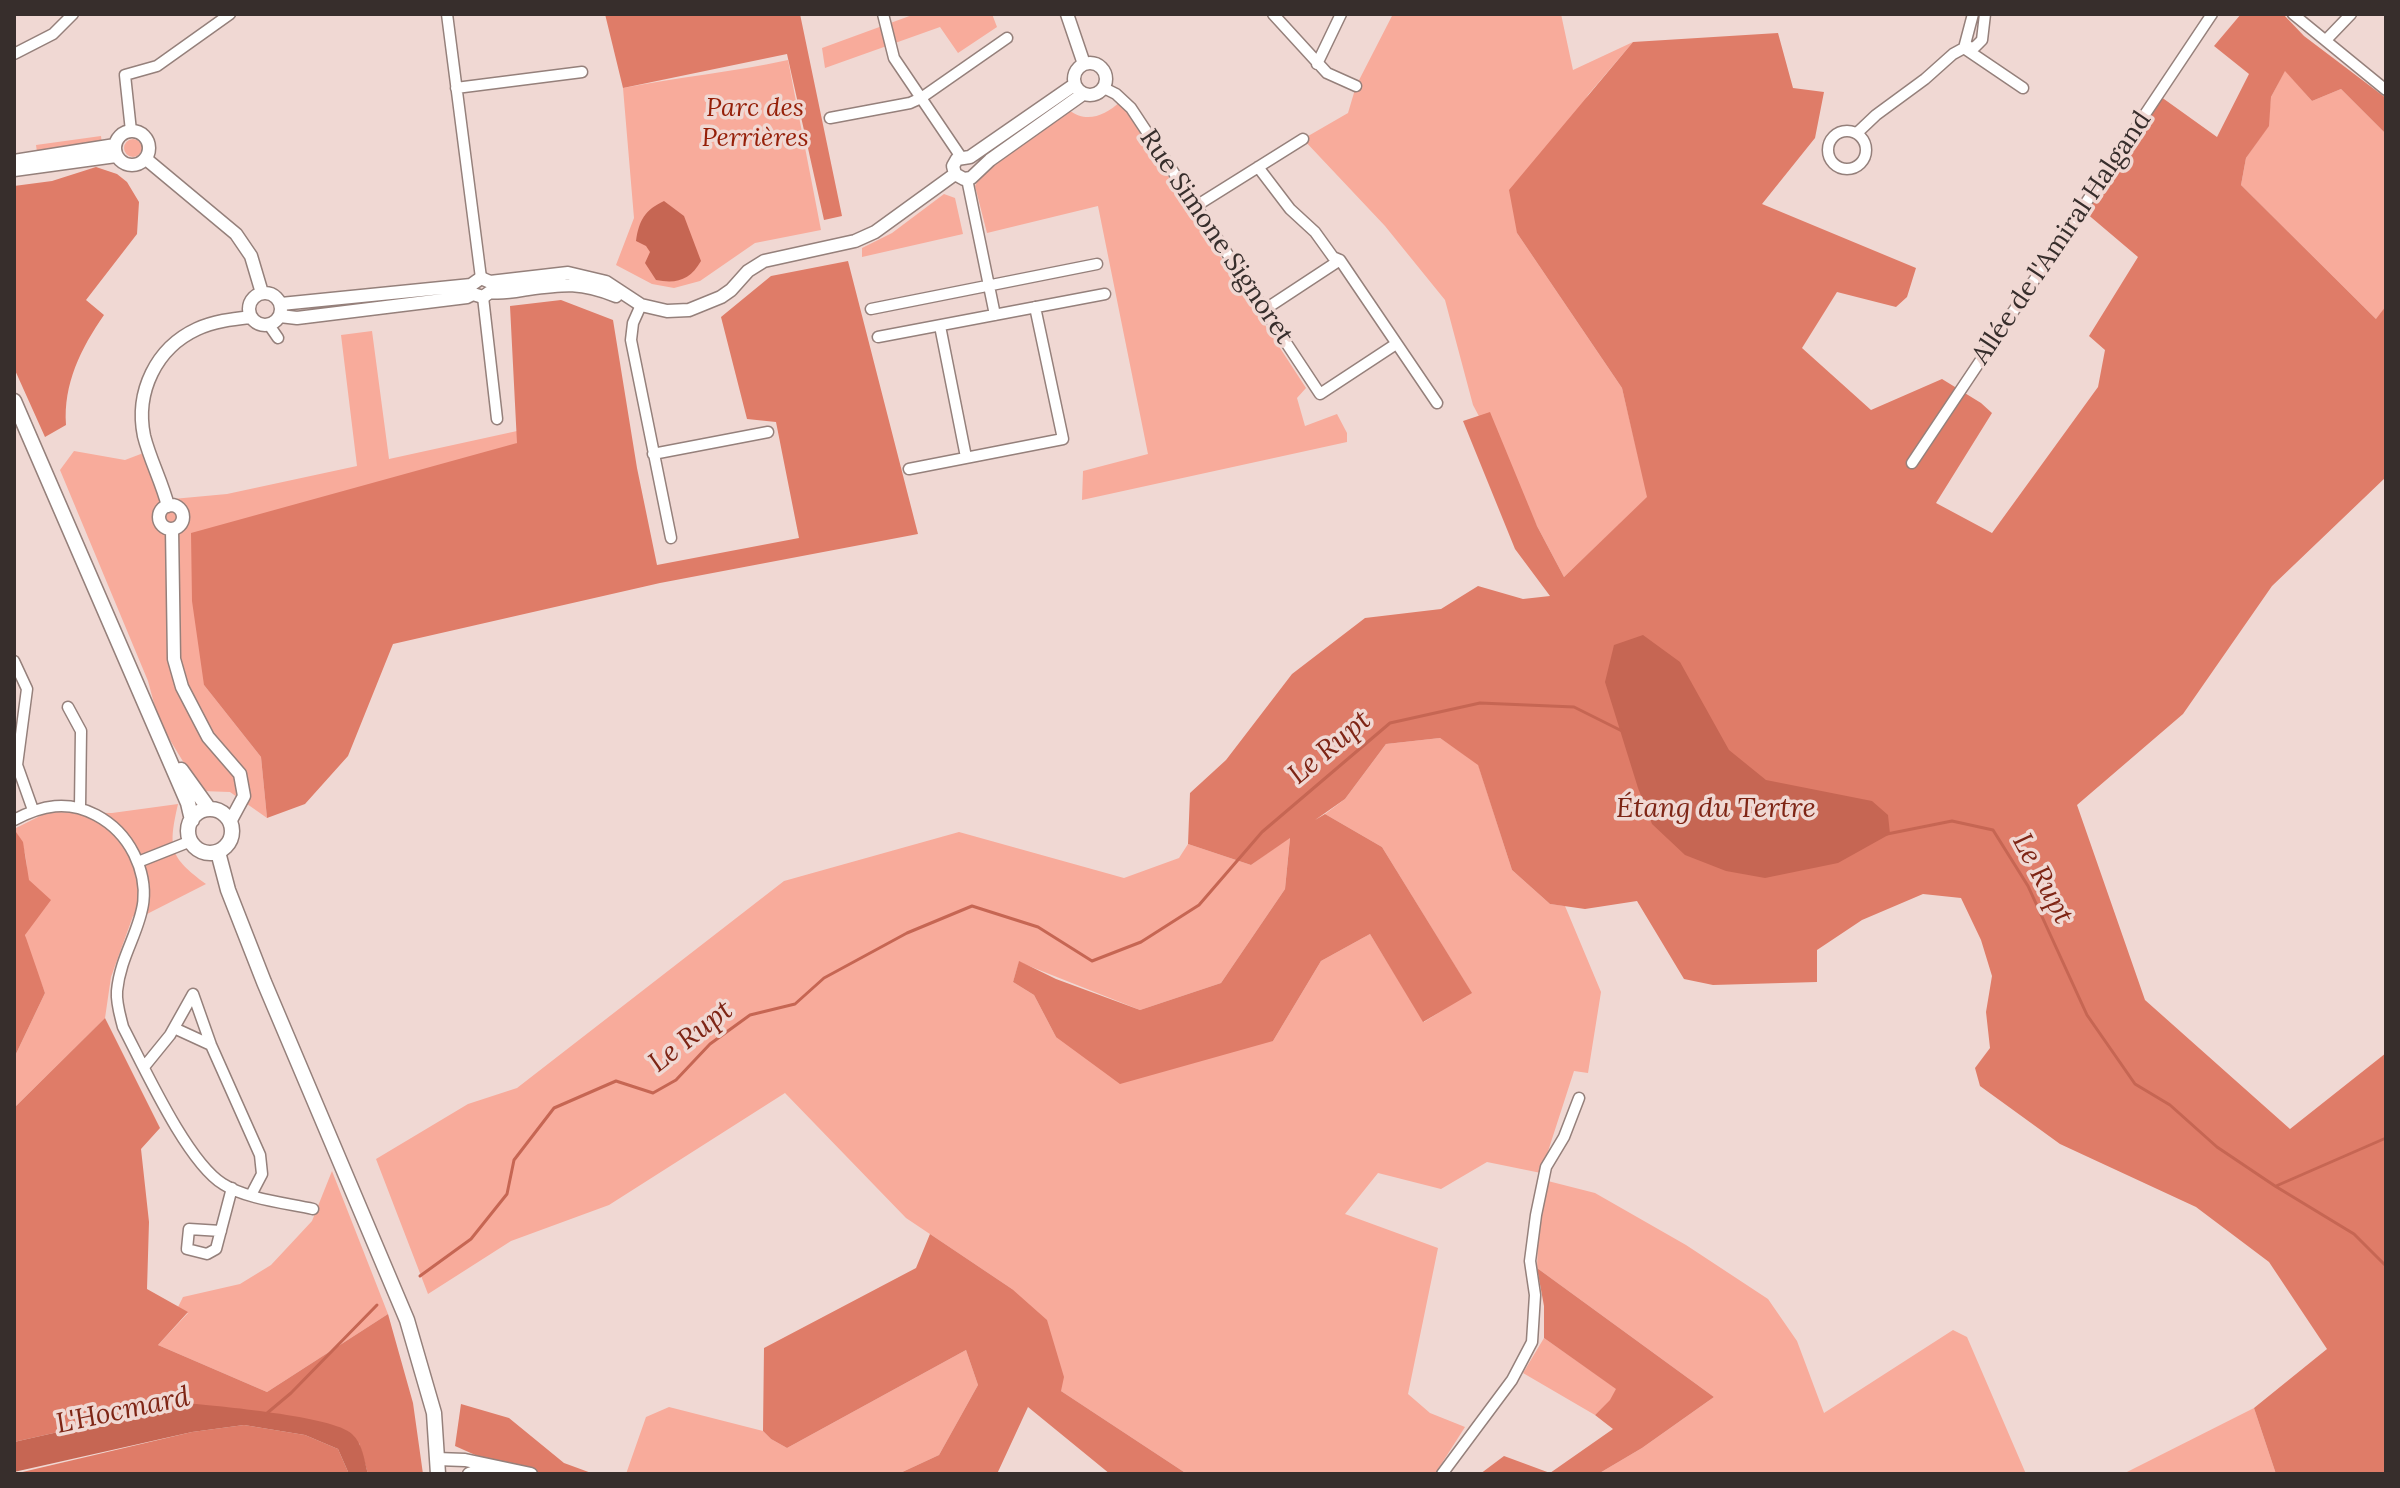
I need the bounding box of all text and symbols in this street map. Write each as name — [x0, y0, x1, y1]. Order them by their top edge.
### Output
park label: Parc des Perrières — [701, 93, 809, 154]
street label: Allée de l'Amiral Halgand — [1966, 106, 2158, 370]
street label: Rue Simone Signoret — [1133, 124, 1299, 350]
water label: Le Rupt — [1282, 704, 1378, 792]
water label: Étang du Tertre — [1616, 792, 1816, 826]
water label: Le Rupt — [2004, 828, 2080, 930]
water label: Le Rupt — [642, 994, 740, 1080]
water label: L'Hocmard — [53, 1380, 193, 1442]

